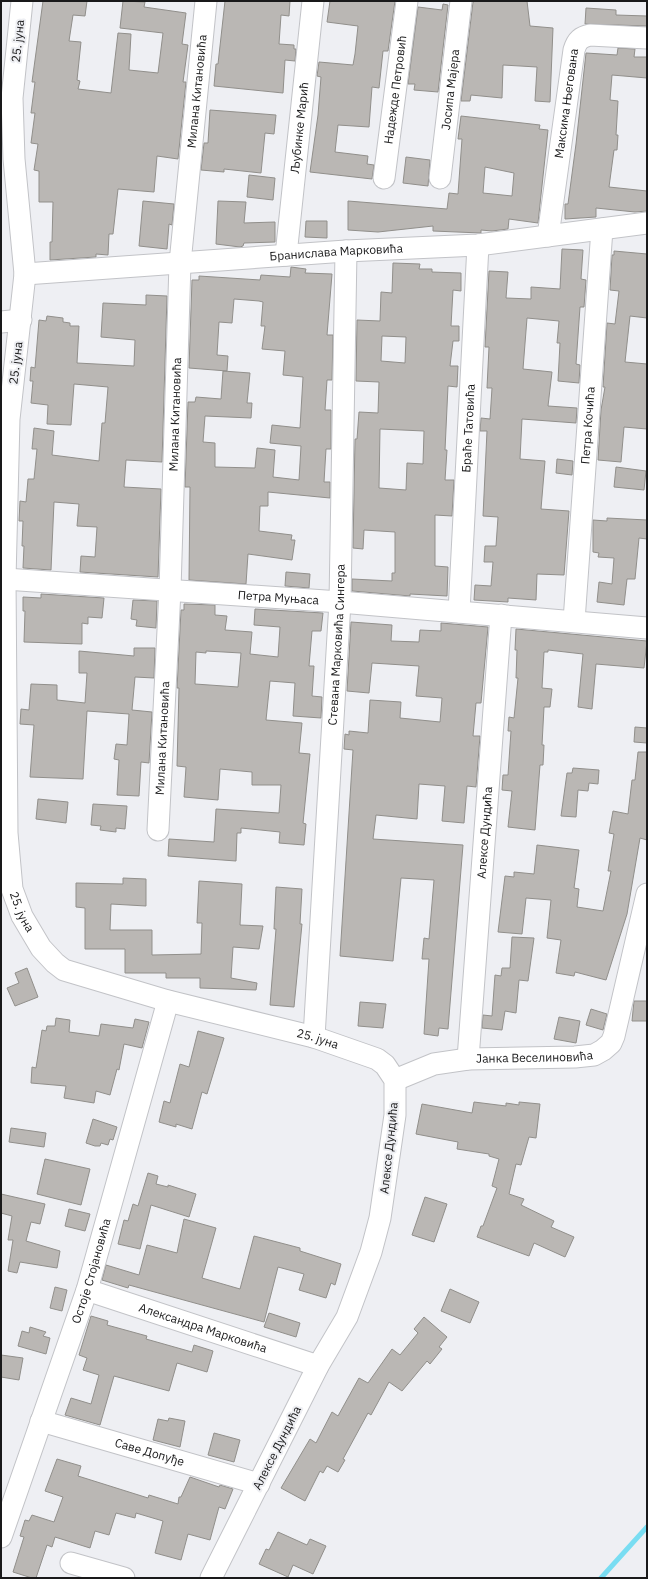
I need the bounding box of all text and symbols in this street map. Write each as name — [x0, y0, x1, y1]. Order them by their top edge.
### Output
street label: 25. јуна — [8, 18, 27, 63]
street label: Милана Китановића — [183, 33, 210, 149]
street label: Надежде Петровић — [380, 34, 409, 145]
street label: Максима Његована — [551, 47, 581, 159]
street label: Јосипа Мајера — [438, 48, 462, 131]
street label: Љубинке Марић — [287, 81, 311, 174]
street label: Бранислава Марковића — [269, 240, 404, 263]
street label: 25. јуна — [5, 340, 26, 385]
street label: Милана Китановића — [166, 357, 184, 472]
street label: Браће Татовића — [458, 383, 478, 473]
street label: Петра Кочића — [577, 386, 598, 465]
street label: Стевана Марковића Сингера — [325, 563, 348, 726]
street label: Петра Муњаса — [237, 587, 320, 608]
street label: Милана Китановића — [152, 680, 172, 795]
street label: Алексе Дундића — [473, 785, 495, 879]
street label: 25. јуна — [7, 889, 38, 935]
street label: 25. јуна — [295, 1025, 341, 1052]
street label: Јанка Веселиновића — [476, 1047, 594, 1066]
street label: Алексе Дундића — [376, 1101, 401, 1195]
street label: Остоје Стојановића — [68, 1216, 114, 1326]
street label: Александра Марковића — [137, 1300, 270, 1356]
street label: Алексе Дундића — [249, 1403, 304, 1492]
street label: Саве Допуђе — [113, 1435, 187, 1469]

